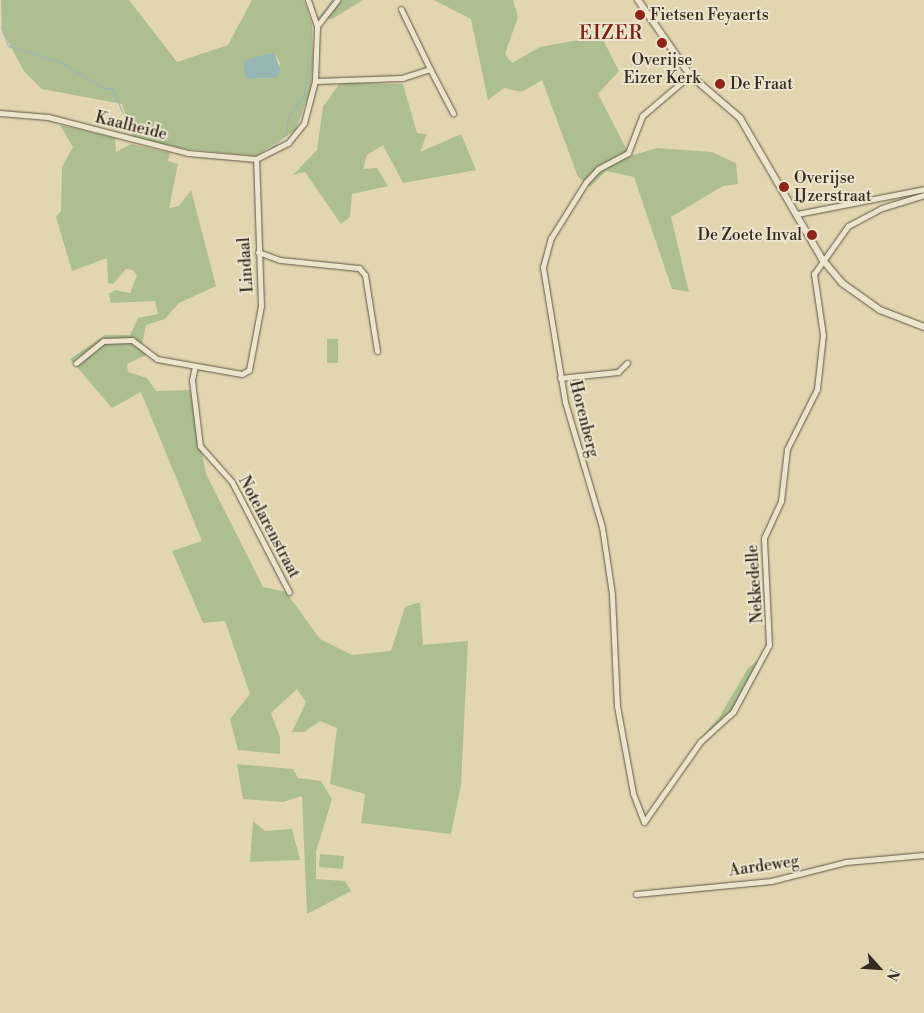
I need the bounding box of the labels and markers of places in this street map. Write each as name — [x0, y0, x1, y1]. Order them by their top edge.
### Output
place label: Fietsen Feyaerts — [650, 5, 769, 25]
marker: Fietsen Feyaerts — [634, 9, 646, 21]
marker: Overijse Eizer Kerk — [656, 37, 668, 49]
place label: Overijse Eizer Kerk — [623, 50, 701, 88]
place label: De Fraat — [730, 74, 793, 94]
marker: De Fraat — [714, 78, 726, 90]
place label: Overijse IJzerstraat — [794, 168, 872, 206]
marker: Overijse IJzerstraat — [778, 181, 790, 193]
place label: De Zoete Inval — [698, 225, 802, 245]
marker: De Zoete Inval — [806, 229, 818, 241]

